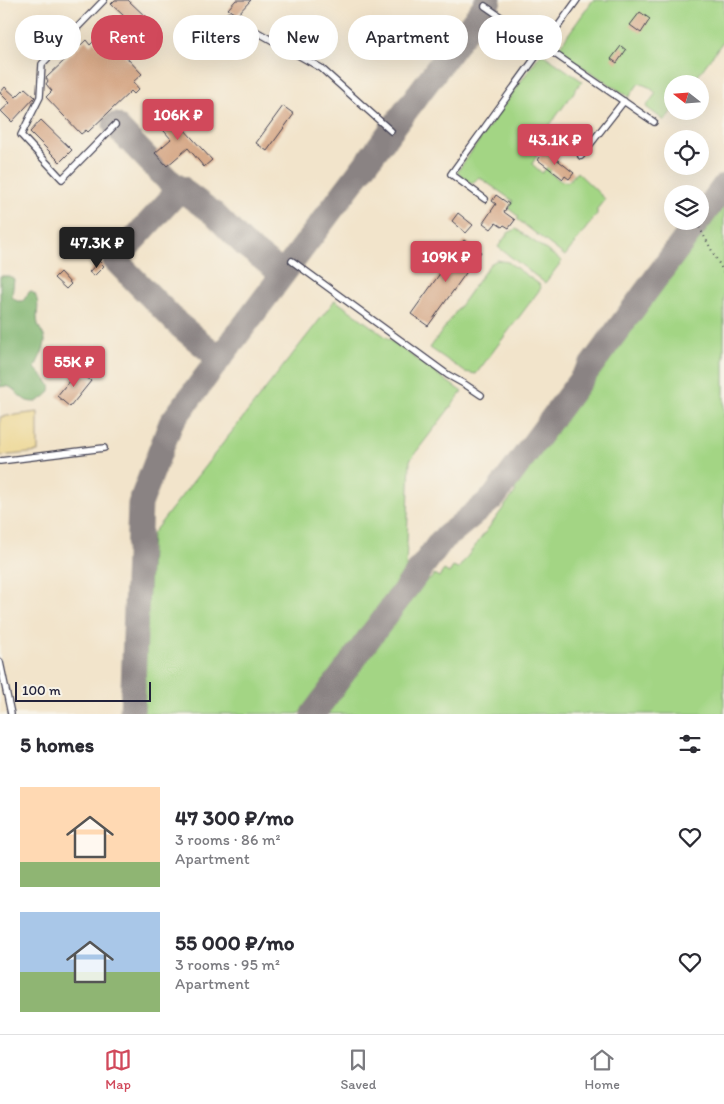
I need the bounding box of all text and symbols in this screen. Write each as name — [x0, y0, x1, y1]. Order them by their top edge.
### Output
chip: Buy — [15, 15, 81, 60]
chip: Rent — [91, 15, 163, 60]
chip: Filters — [173, 15, 259, 60]
chip: New — [269, 15, 338, 60]
chip: Apartment — [348, 15, 468, 60]
chip: House — [478, 15, 562, 60]
north arrow — [664, 75, 709, 120]
map controls — [664, 75, 709, 230]
pin: 106K ₽ — [137, 98, 219, 141]
text: 106K ₽ — [154, 105, 202, 124]
pin: 43.1K ₽ — [509, 124, 601, 166]
text: 43.1K ₽ — [529, 130, 581, 149]
button: locate — [664, 130, 709, 175]
button: layers — [664, 185, 709, 230]
pin: 47.3K ₽ — [51, 226, 143, 269]
text: 47.3K ₽ — [70, 233, 124, 252]
pin: 109K ₽ — [405, 240, 487, 283]
text: 109K ₽ — [422, 247, 470, 266]
pin: 55K ₽ — [39, 346, 109, 388]
text: 55K ₽ — [54, 352, 94, 371]
scale bar — [15, 679, 151, 702]
text: 100 m — [22, 682, 61, 699]
icon: filters — [676, 730, 704, 758]
text: 5 homes — [20, 732, 94, 757]
text: 47 300 ₽/mo — [175, 805, 294, 830]
icon: home — [60, 807, 120, 867]
icon: heart — [676, 823, 704, 851]
text: 3 rooms · 86 m² — [175, 830, 280, 849]
text: Apartment — [175, 849, 250, 868]
text: 55 000 ₽/mo — [175, 930, 295, 955]
icon: home — [60, 932, 120, 992]
icon: heart — [676, 948, 704, 976]
text: 3 rooms · 95 m² — [175, 955, 280, 974]
text: Apartment — [175, 974, 250, 993]
tab: Map — [104, 1046, 132, 1093]
tab: Saved — [340, 1046, 376, 1093]
tab: Home — [585, 1046, 620, 1093]

